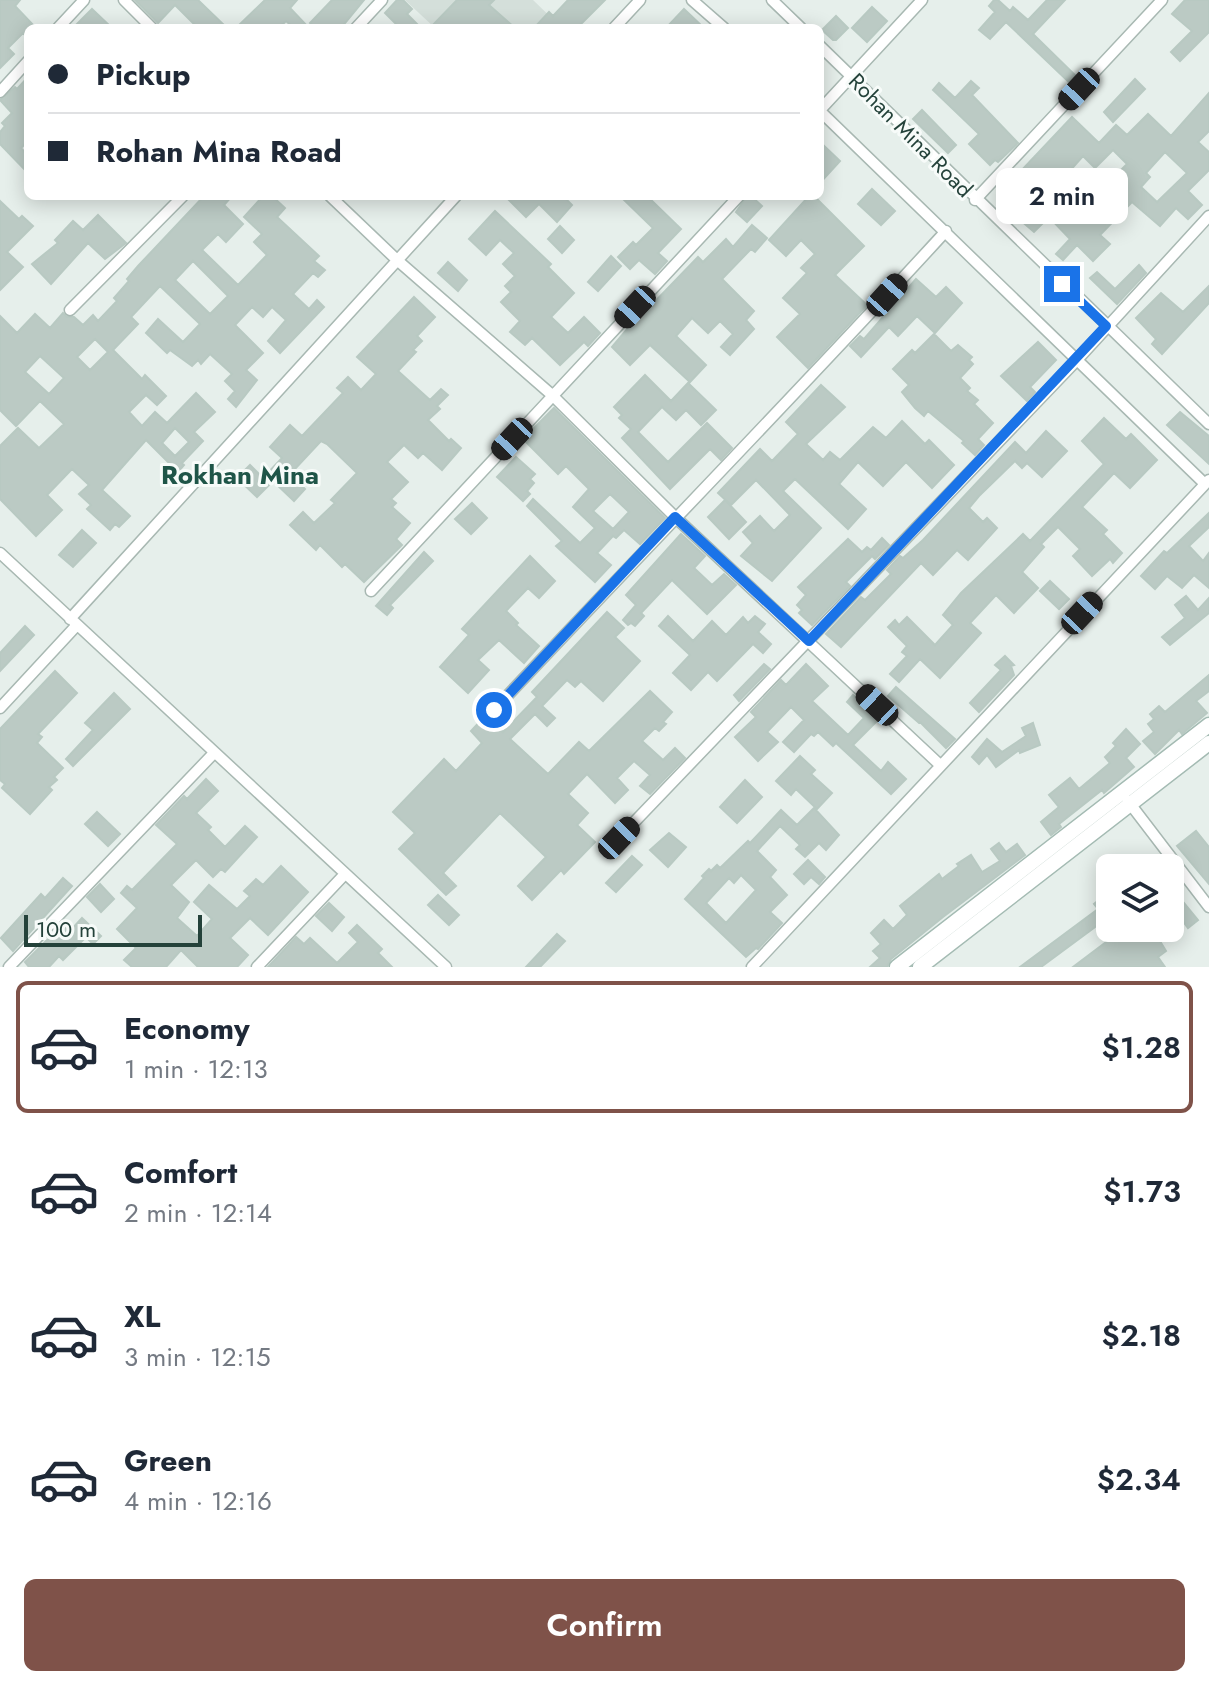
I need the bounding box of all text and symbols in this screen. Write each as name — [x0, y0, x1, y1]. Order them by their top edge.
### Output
text: Pickup — [96, 53, 191, 96]
car — [1054, 63, 1104, 115]
street label: Rohan Mina Road — [842, 66, 980, 204]
text: Rohan Mina Road — [96, 130, 342, 173]
callout: 2 min — [996, 168, 1128, 224]
text: 2 min — [1029, 177, 1095, 215]
route end — [1044, 266, 1080, 302]
car — [862, 269, 912, 321]
car — [610, 281, 660, 333]
car — [487, 413, 537, 465]
district label: Rokhan Mina — [161, 456, 319, 494]
car — [1057, 587, 1107, 639]
car — [851, 680, 903, 730]
route start — [476, 692, 512, 728]
car — [594, 812, 644, 864]
map controls — [1096, 854, 1184, 942]
button: layers — [1096, 854, 1184, 942]
scale bar — [24, 911, 202, 947]
text: 100 m — [36, 913, 96, 945]
text: Economy — [124, 1007, 250, 1050]
icon: car — [28, 1011, 100, 1083]
text: $1.28 — [1102, 1026, 1181, 1069]
text: 1 min · 12:13 — [124, 1050, 268, 1088]
text: Comfort — [124, 1151, 237, 1194]
icon: car — [28, 1155, 100, 1227]
text: $1.73 — [1103, 1170, 1181, 1213]
text: 2 min · 12:14 — [124, 1194, 272, 1232]
text: XL — [124, 1295, 160, 1338]
icon: car — [28, 1299, 100, 1371]
text: $2.18 — [1102, 1314, 1181, 1357]
text: 3 min · 12:15 — [124, 1338, 271, 1376]
text: Green — [124, 1439, 212, 1482]
icon: car — [28, 1443, 100, 1515]
text: $2.34 — [1097, 1458, 1181, 1501]
text: 4 min · 12:16 — [124, 1482, 272, 1520]
button: Confirm — [24, 1579, 1185, 1671]

